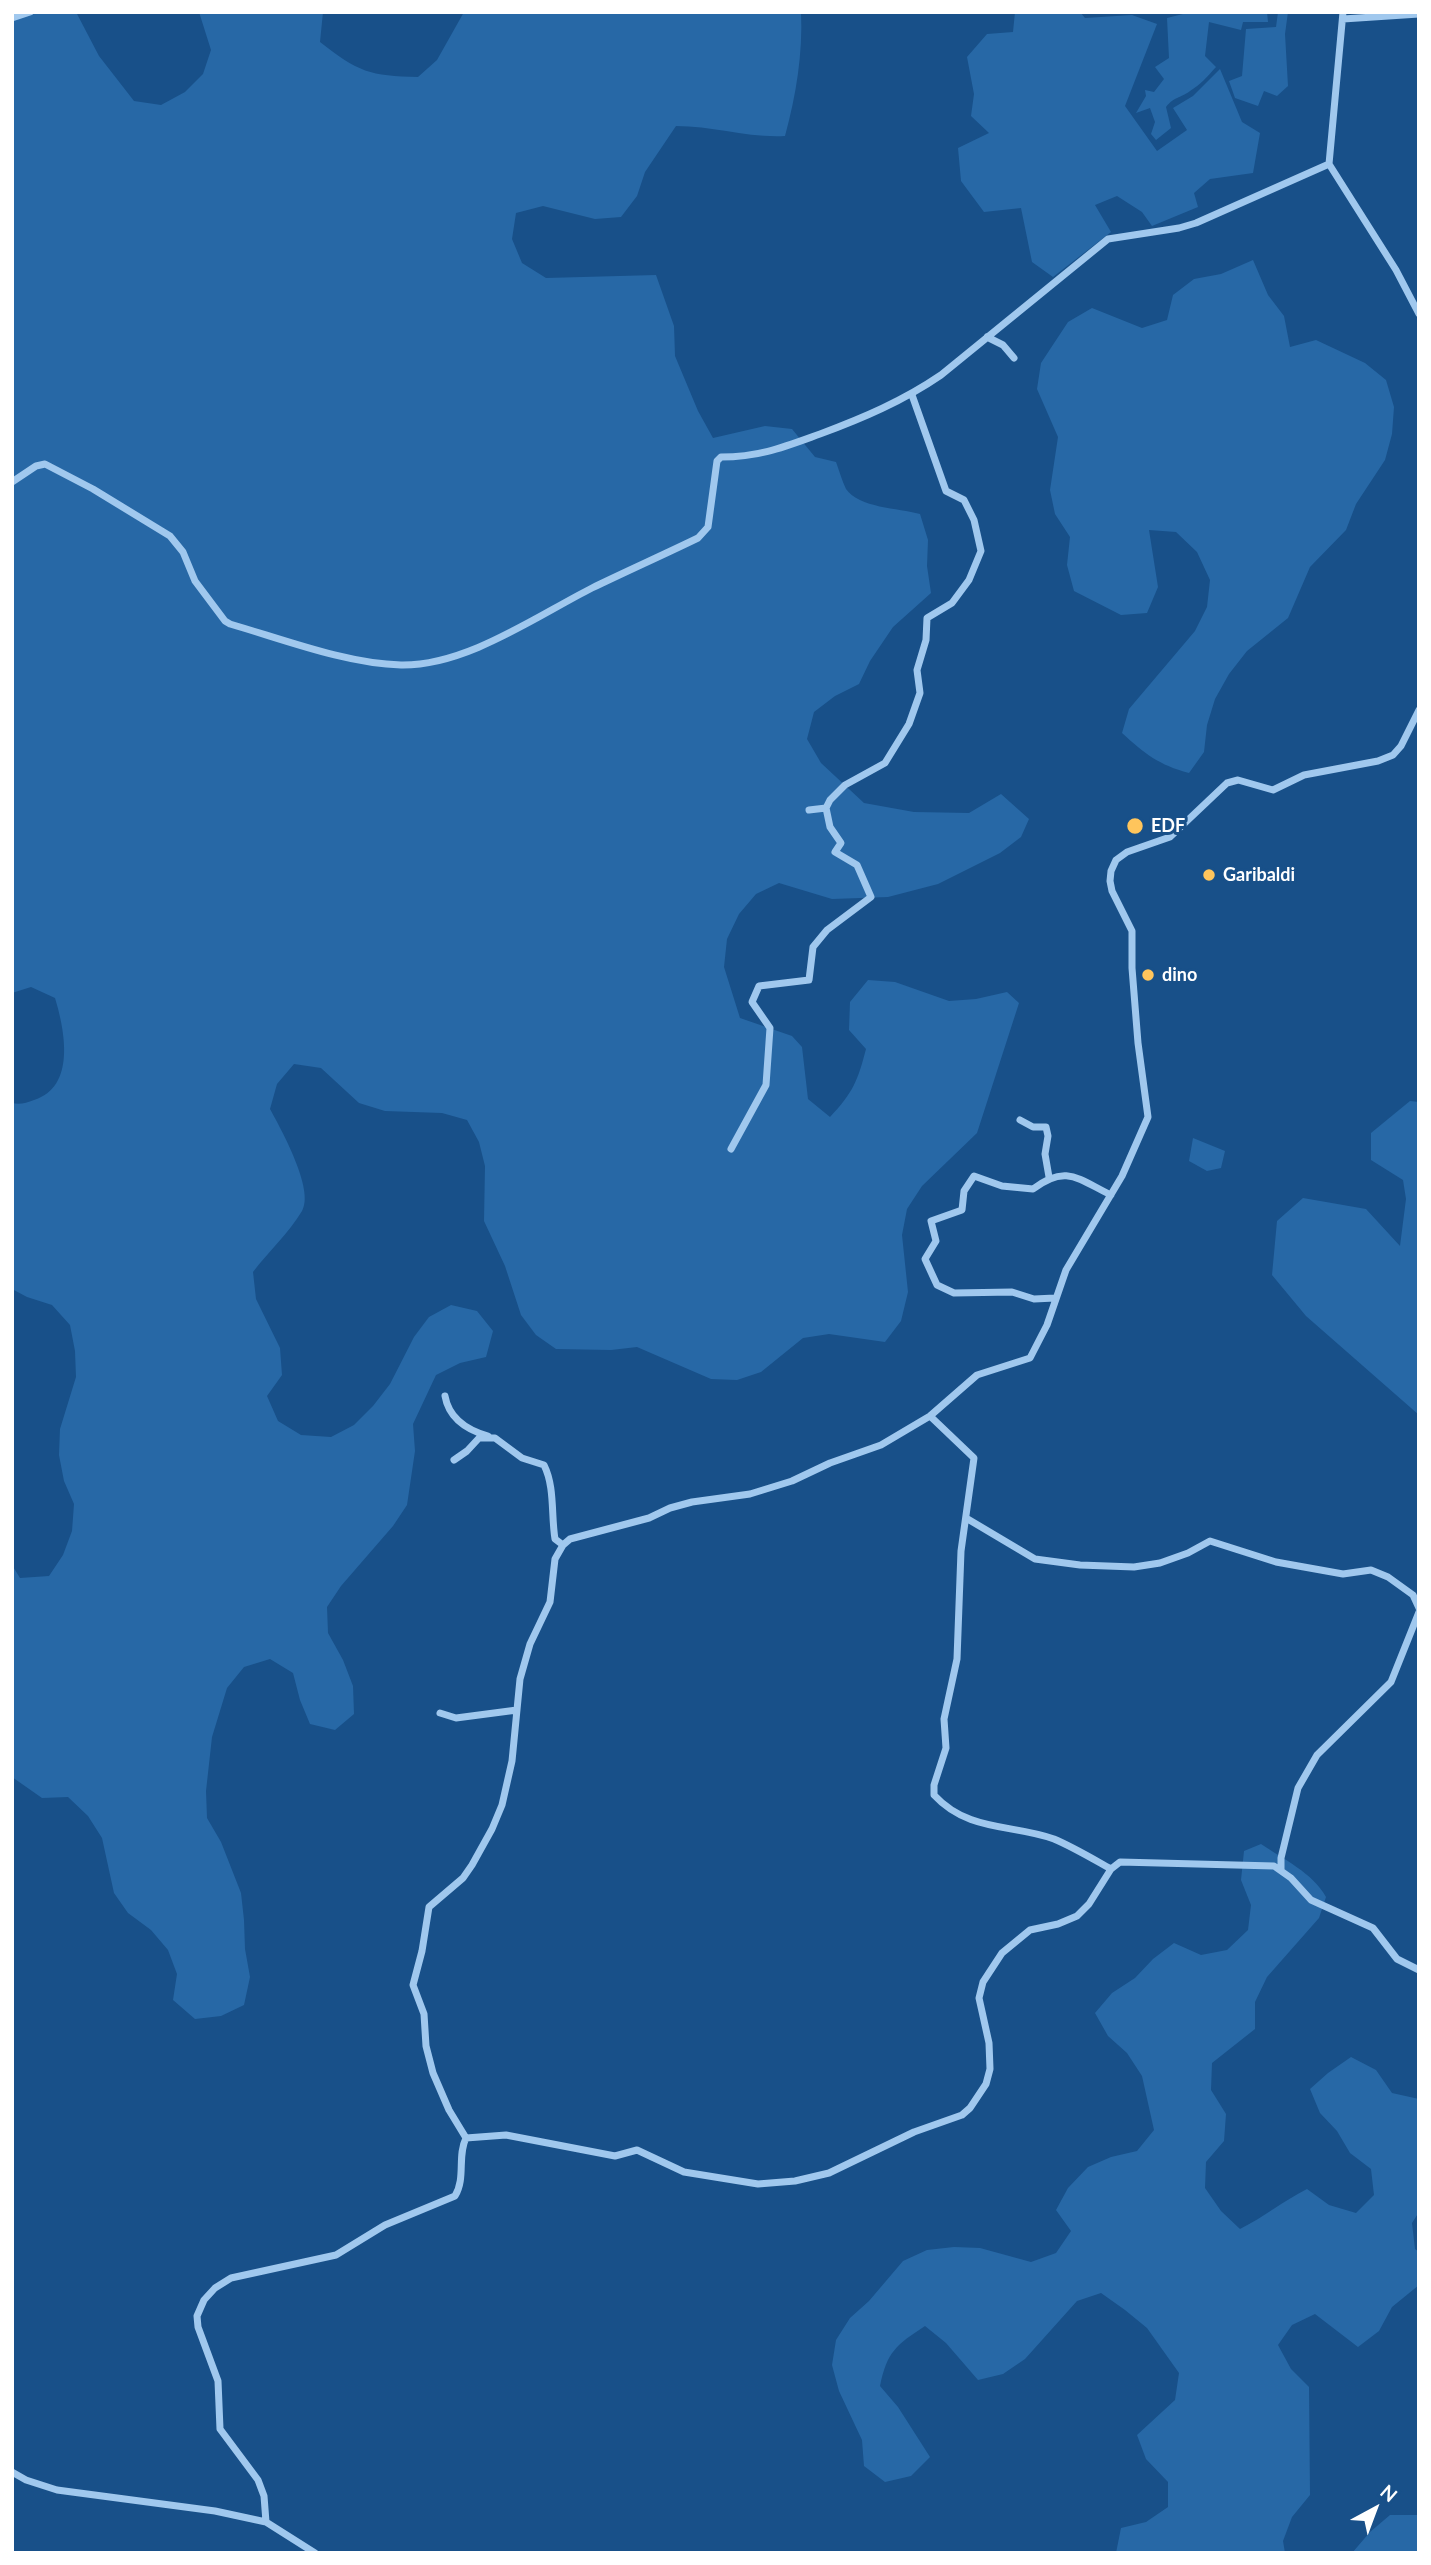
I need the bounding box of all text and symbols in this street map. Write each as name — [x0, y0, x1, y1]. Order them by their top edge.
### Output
place label: EDF — [1151, 815, 1185, 837]
marker: EDF — [1125, 816, 1145, 836]
place label: Garibaldi — [1223, 864, 1295, 886]
marker: Garibaldi — [1201, 867, 1217, 883]
place label: dino — [1162, 964, 1197, 986]
marker: dino — [1140, 967, 1156, 983]
north arrow — [1340, 2474, 1410, 2544]
text: N — [1376, 2479, 1402, 2506]

